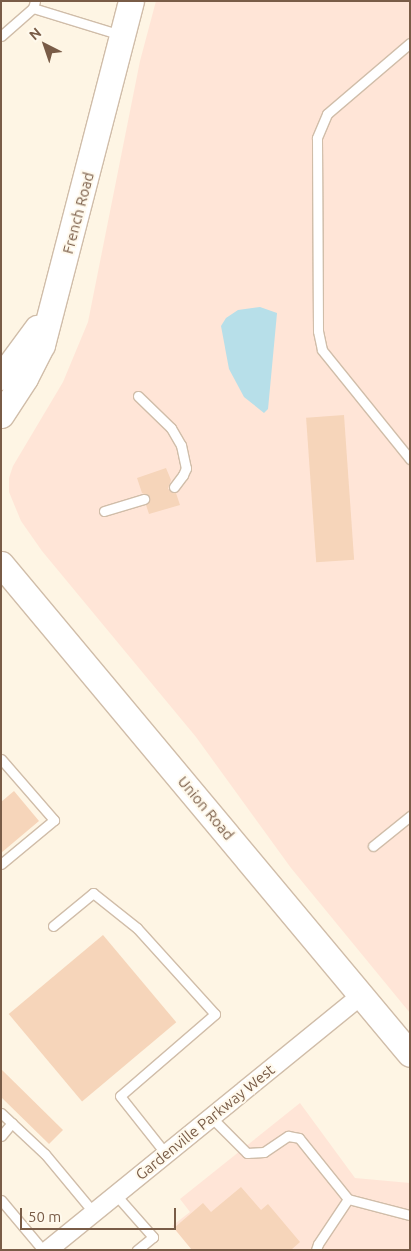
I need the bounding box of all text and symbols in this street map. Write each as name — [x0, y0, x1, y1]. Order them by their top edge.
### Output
north arrow — [20, 20, 70, 70]
text: N — [26, 24, 44, 43]
street label: French Road — [58, 170, 98, 256]
street label: Union Road — [174, 772, 238, 844]
street label: Gardenville Parkway West — [132, 1060, 278, 1184]
scale bar — [22, 1198, 179, 1230]
text: 50 m — [28, 1208, 61, 1225]

